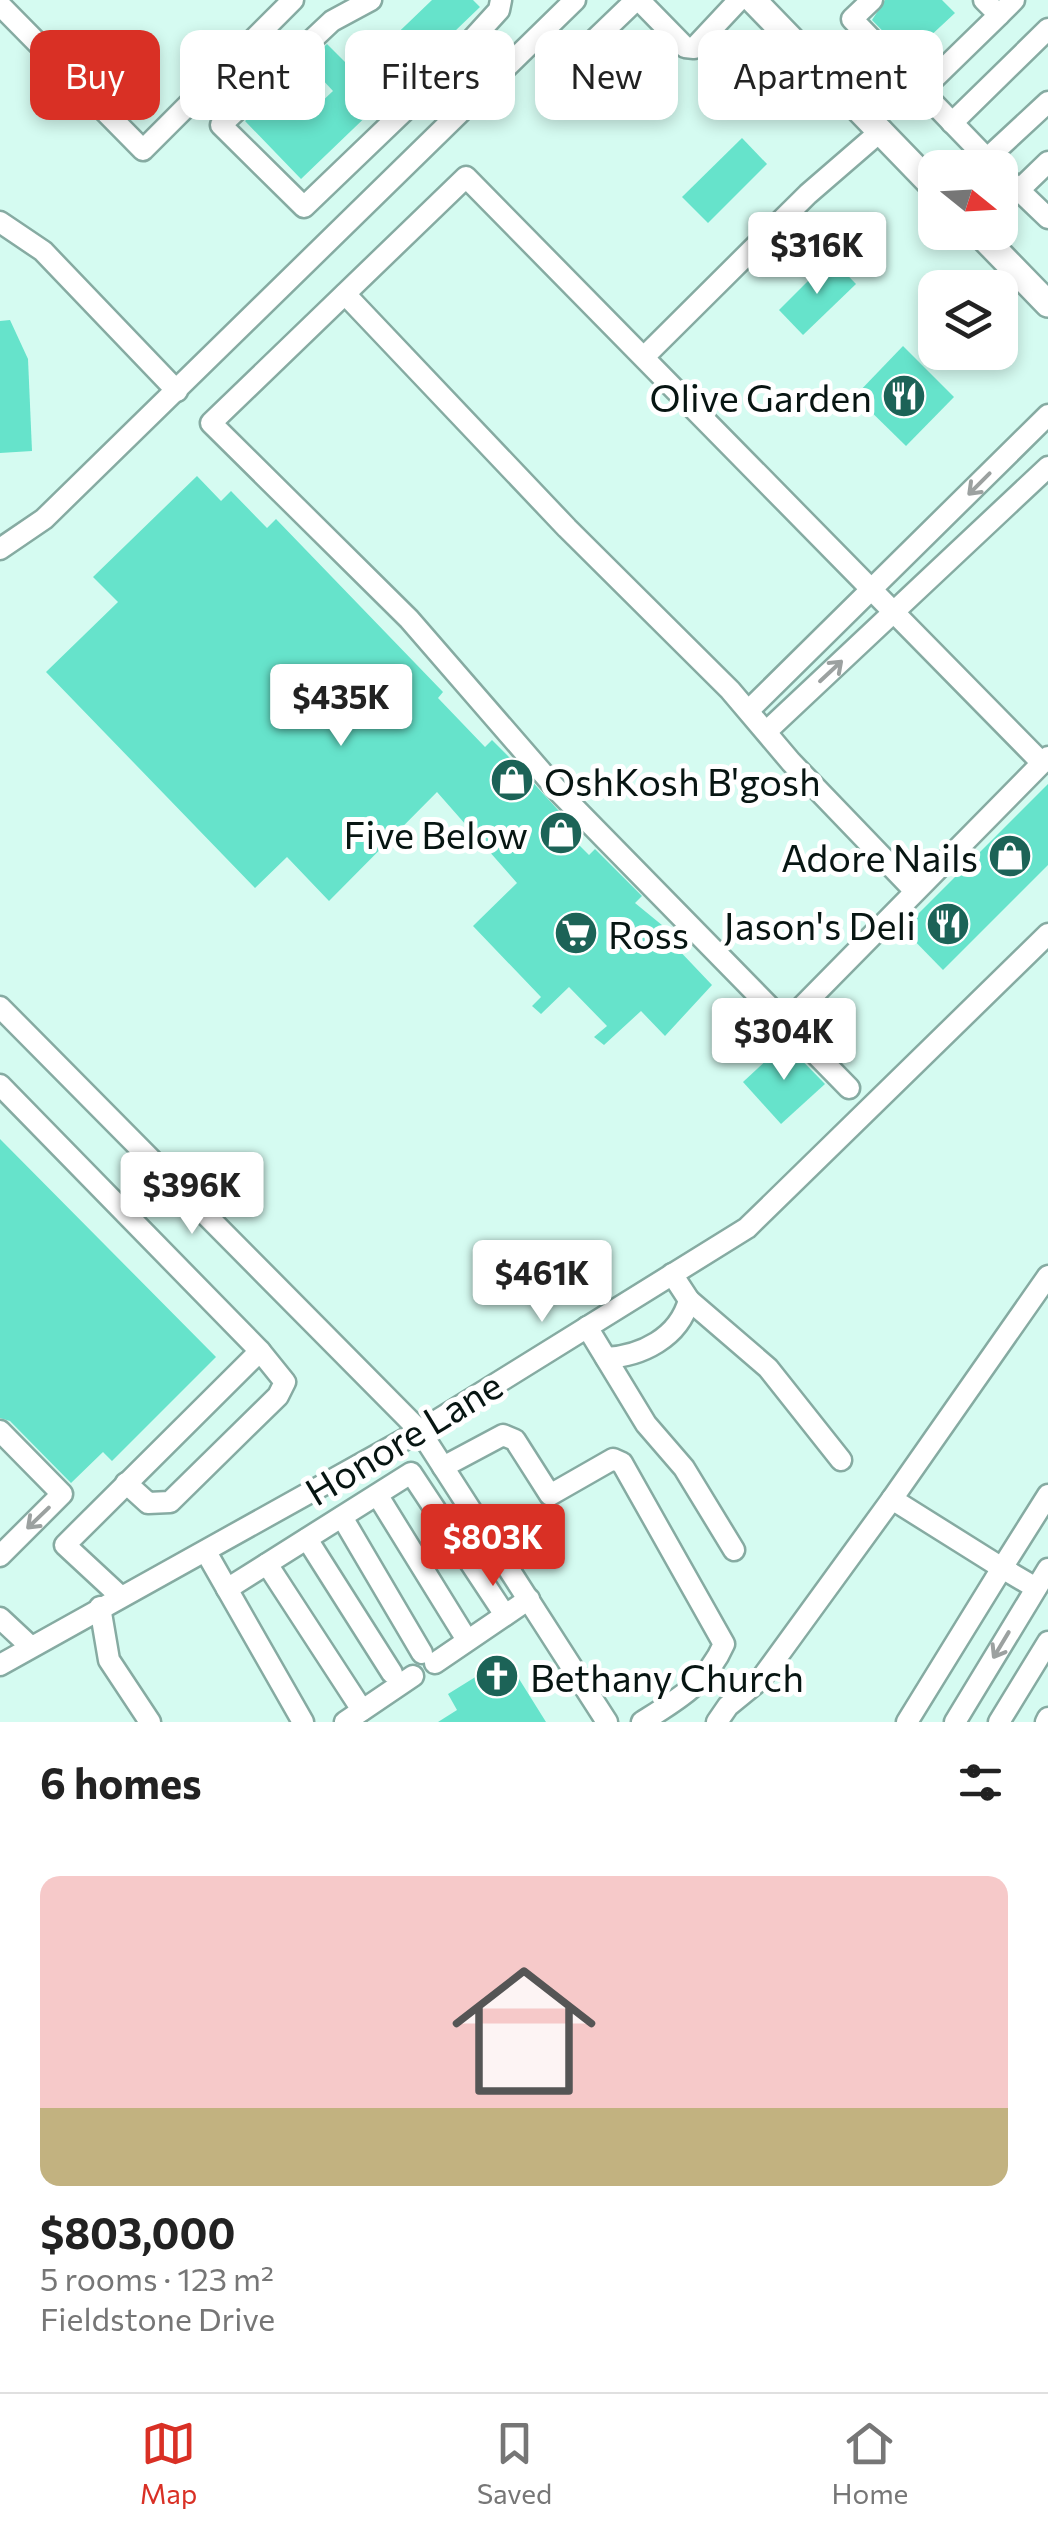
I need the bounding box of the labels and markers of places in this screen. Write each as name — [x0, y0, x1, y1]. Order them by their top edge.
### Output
pin: $316K — [747, 212, 887, 297]
place label: Olive Garden — [649, 373, 872, 420]
restaurant icon: Olive Garden — [881, 373, 927, 419]
pin: $435K — [271, 664, 411, 749]
shop icon: OshKosh B'gosh — [489, 757, 535, 803]
place label: OshKosh B'gosh — [544, 757, 821, 804]
place label: Five Below — [344, 810, 528, 857]
shop icon: Five Below — [538, 810, 584, 856]
place label: Adore Nails — [781, 833, 978, 880]
shop icon: Adore Nails — [987, 833, 1033, 879]
place label: Jason's Deli — [724, 901, 916, 948]
restaurant icon: Jason's Deli — [925, 901, 971, 947]
supermarket icon: Ross — [553, 910, 599, 956]
place label: Ross — [608, 910, 689, 957]
pin: $304K — [714, 998, 854, 1083]
pin: $396K — [122, 1152, 262, 1237]
pin: $461K — [472, 1240, 612, 1325]
pin: $803K — [423, 1504, 563, 1589]
church icon: Bethany Church — [474, 1653, 520, 1699]
place label: Bethany Church — [530, 1653, 804, 1700]

